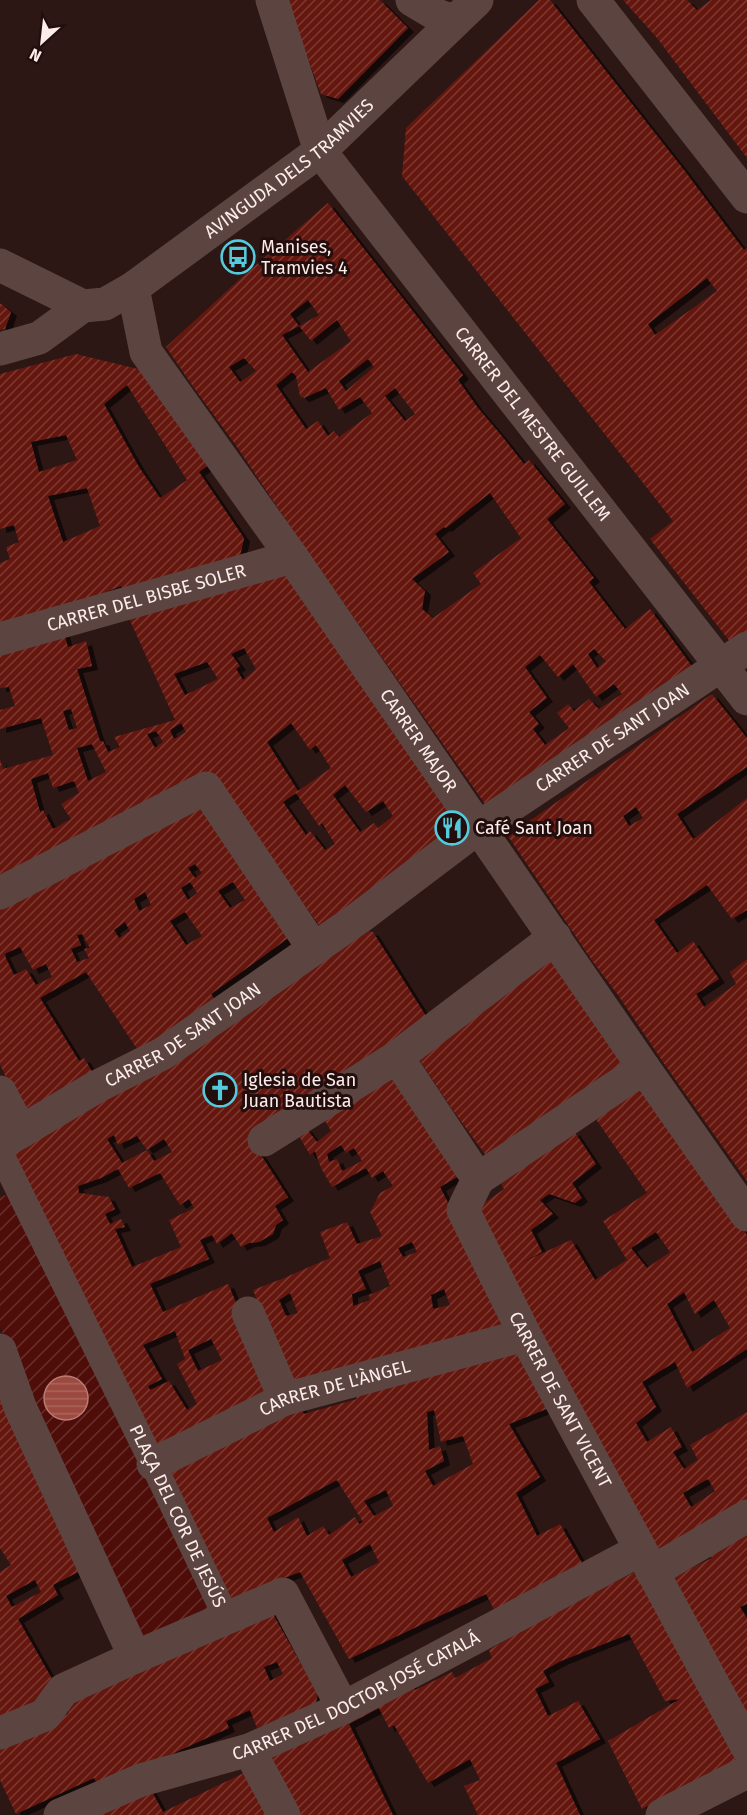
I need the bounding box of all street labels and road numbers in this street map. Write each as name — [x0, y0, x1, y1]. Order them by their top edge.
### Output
street label: AVINGUDA DELS TRAMVIES — [200, 94, 379, 243]
street label: CARRER DEL MESTRE GUILLEM — [450, 322, 615, 525]
street label: CARRER DEL BISBE SOLER — [44, 559, 248, 636]
street label: CARRER DE SANT JOAN — [531, 679, 694, 797]
street label: CARRER MAJOR — [375, 685, 462, 797]
street label: CARRER DE SANT JOAN — [101, 978, 265, 1092]
street label: CARRER DE SANT VICENT — [504, 1308, 617, 1492]
street label: CARRER DE L'ÀNGEL — [255, 1355, 413, 1421]
street label: PLAÇA DEL COR DE JESÚS — [124, 1421, 231, 1611]
street label: CARRER DEL DOCTOR JOSÉ CATALÁ — [230, 1625, 484, 1765]

